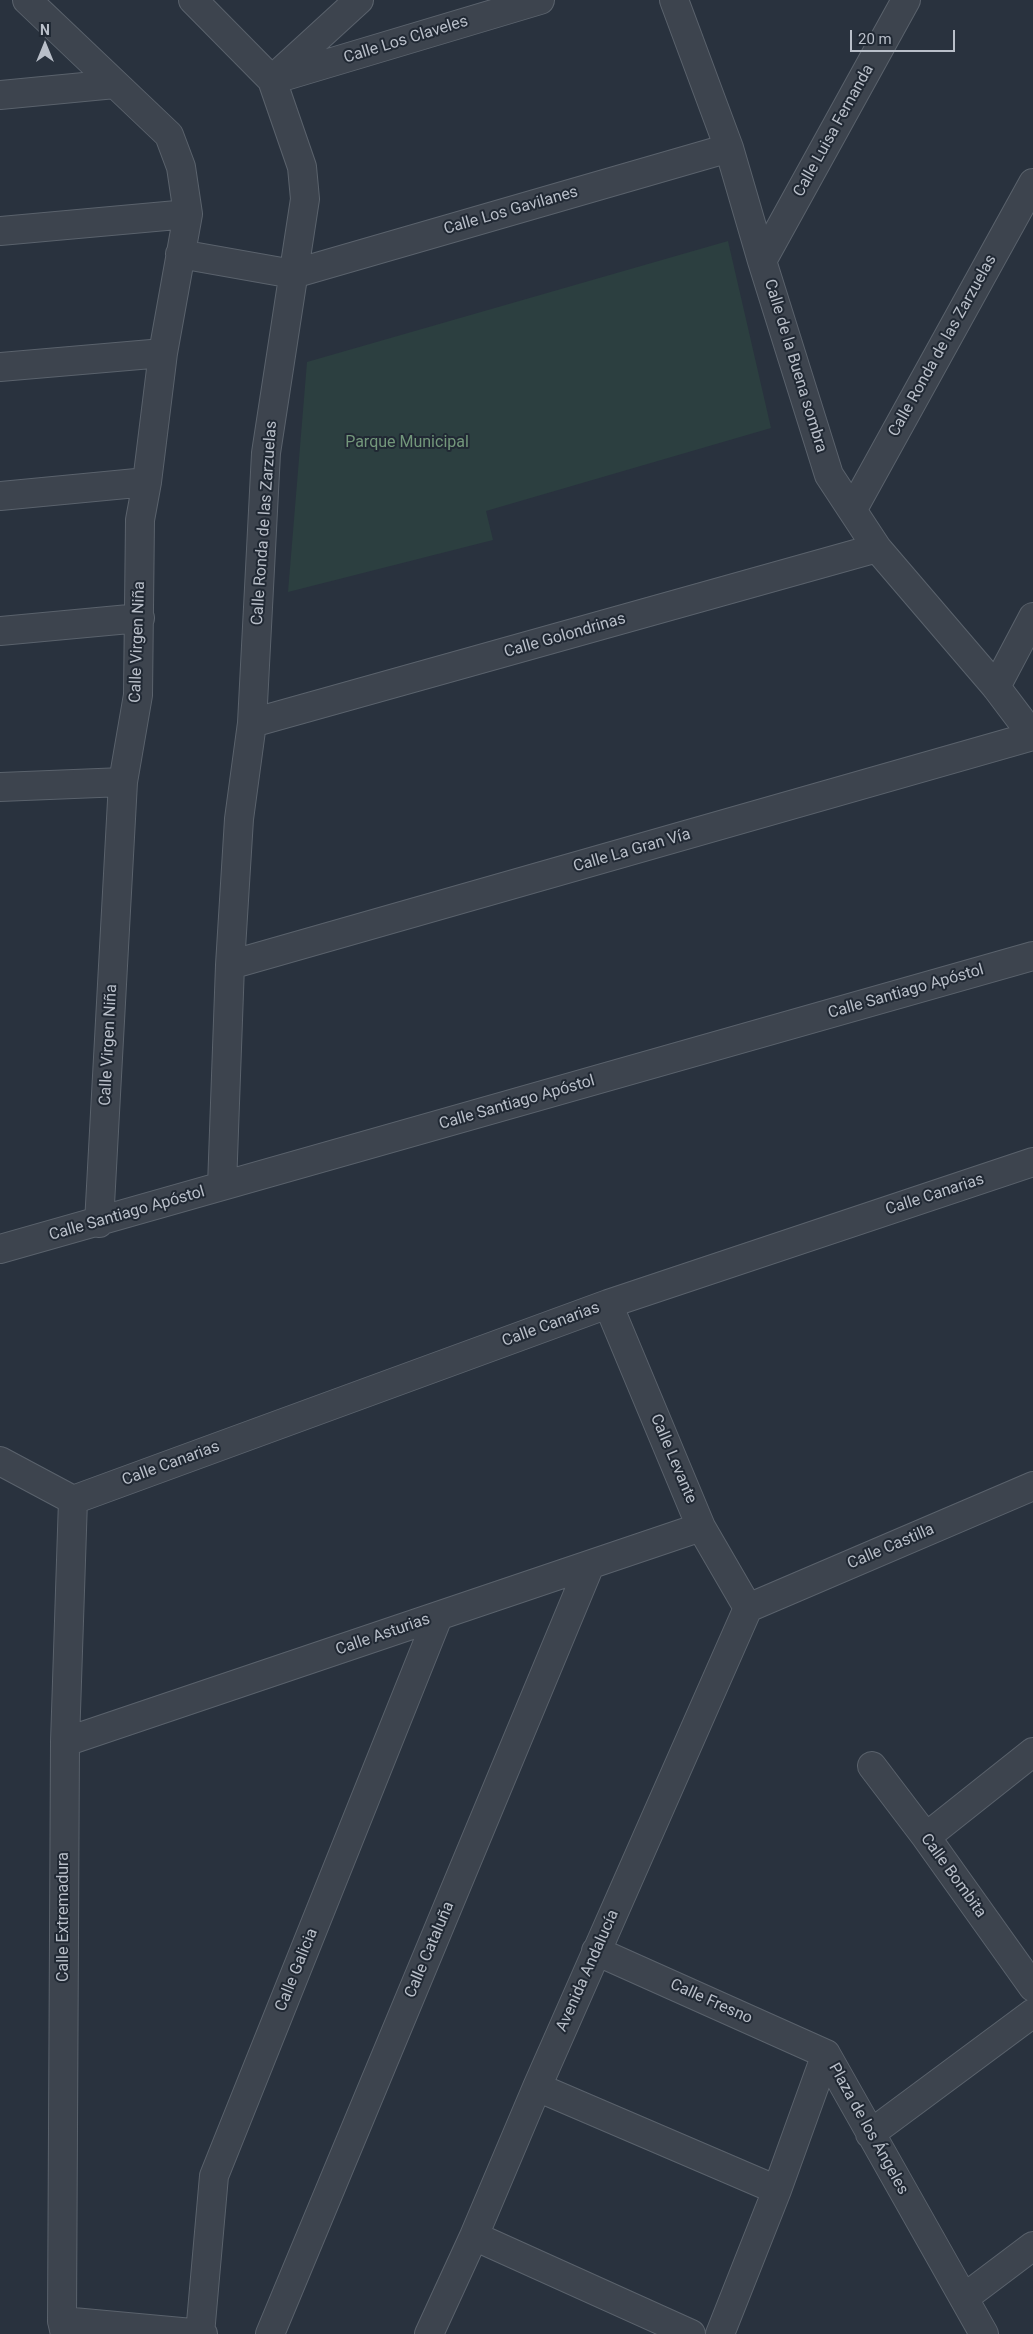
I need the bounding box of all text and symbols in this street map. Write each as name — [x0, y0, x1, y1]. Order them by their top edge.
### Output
street label: Calle Los Claveles — [342, 12, 470, 68]
north arrow — [20, 20, 70, 70]
scale bar — [853, 20, 958, 52]
text: N — [40, 22, 50, 38]
text: 20 m — [858, 30, 892, 48]
street label: Calle Luisa Fernanda — [790, 62, 878, 200]
street label: Calle Los Gavilanes — [442, 183, 580, 239]
street label: Calle Ronda de las Zarzuelas — [885, 252, 1001, 440]
street label: Calle de la Buena sombra — [759, 277, 831, 455]
street label: Calle Ronda de las Zarzuelas — [248, 420, 282, 626]
park label: Parque Municipal — [345, 433, 469, 453]
street label: Calle Virgen Niña — [126, 581, 150, 703]
street label: Calle Golondrinas — [502, 609, 628, 663]
street label: Calle La Gran Vía — [571, 825, 693, 877]
street label: Calle Santiago Apóstol — [826, 961, 986, 1023]
street label: Calle Virgen Niña — [96, 984, 122, 1106]
street label: Calle Santiago Apóstol — [437, 1072, 597, 1134]
street label: Calle Canarias — [883, 1170, 987, 1220]
street label: Calle Santiago Apóstol — [47, 1183, 207, 1245]
street label: Calle Canarias — [500, 1298, 602, 1352]
street label: Calle Levante — [646, 1411, 700, 1507]
street label: Calle Canarias — [120, 1437, 222, 1491]
street label: Calle Castilla — [845, 1520, 937, 1574]
street label: Calle Asturias — [333, 1610, 433, 1660]
street label: Calle Bombita — [916, 1830, 990, 1922]
street label: Calle Extremadura — [54, 1852, 74, 1982]
street label: Calle Cataluña — [401, 1899, 459, 2001]
street label: Avenida Andalucía — [553, 1907, 623, 2035]
street label: Calle Galicia — [272, 1926, 322, 2014]
street label: Calle Fresno — [667, 1975, 755, 2029]
street label: Plaza de los Ángeles — [824, 2060, 912, 2198]

